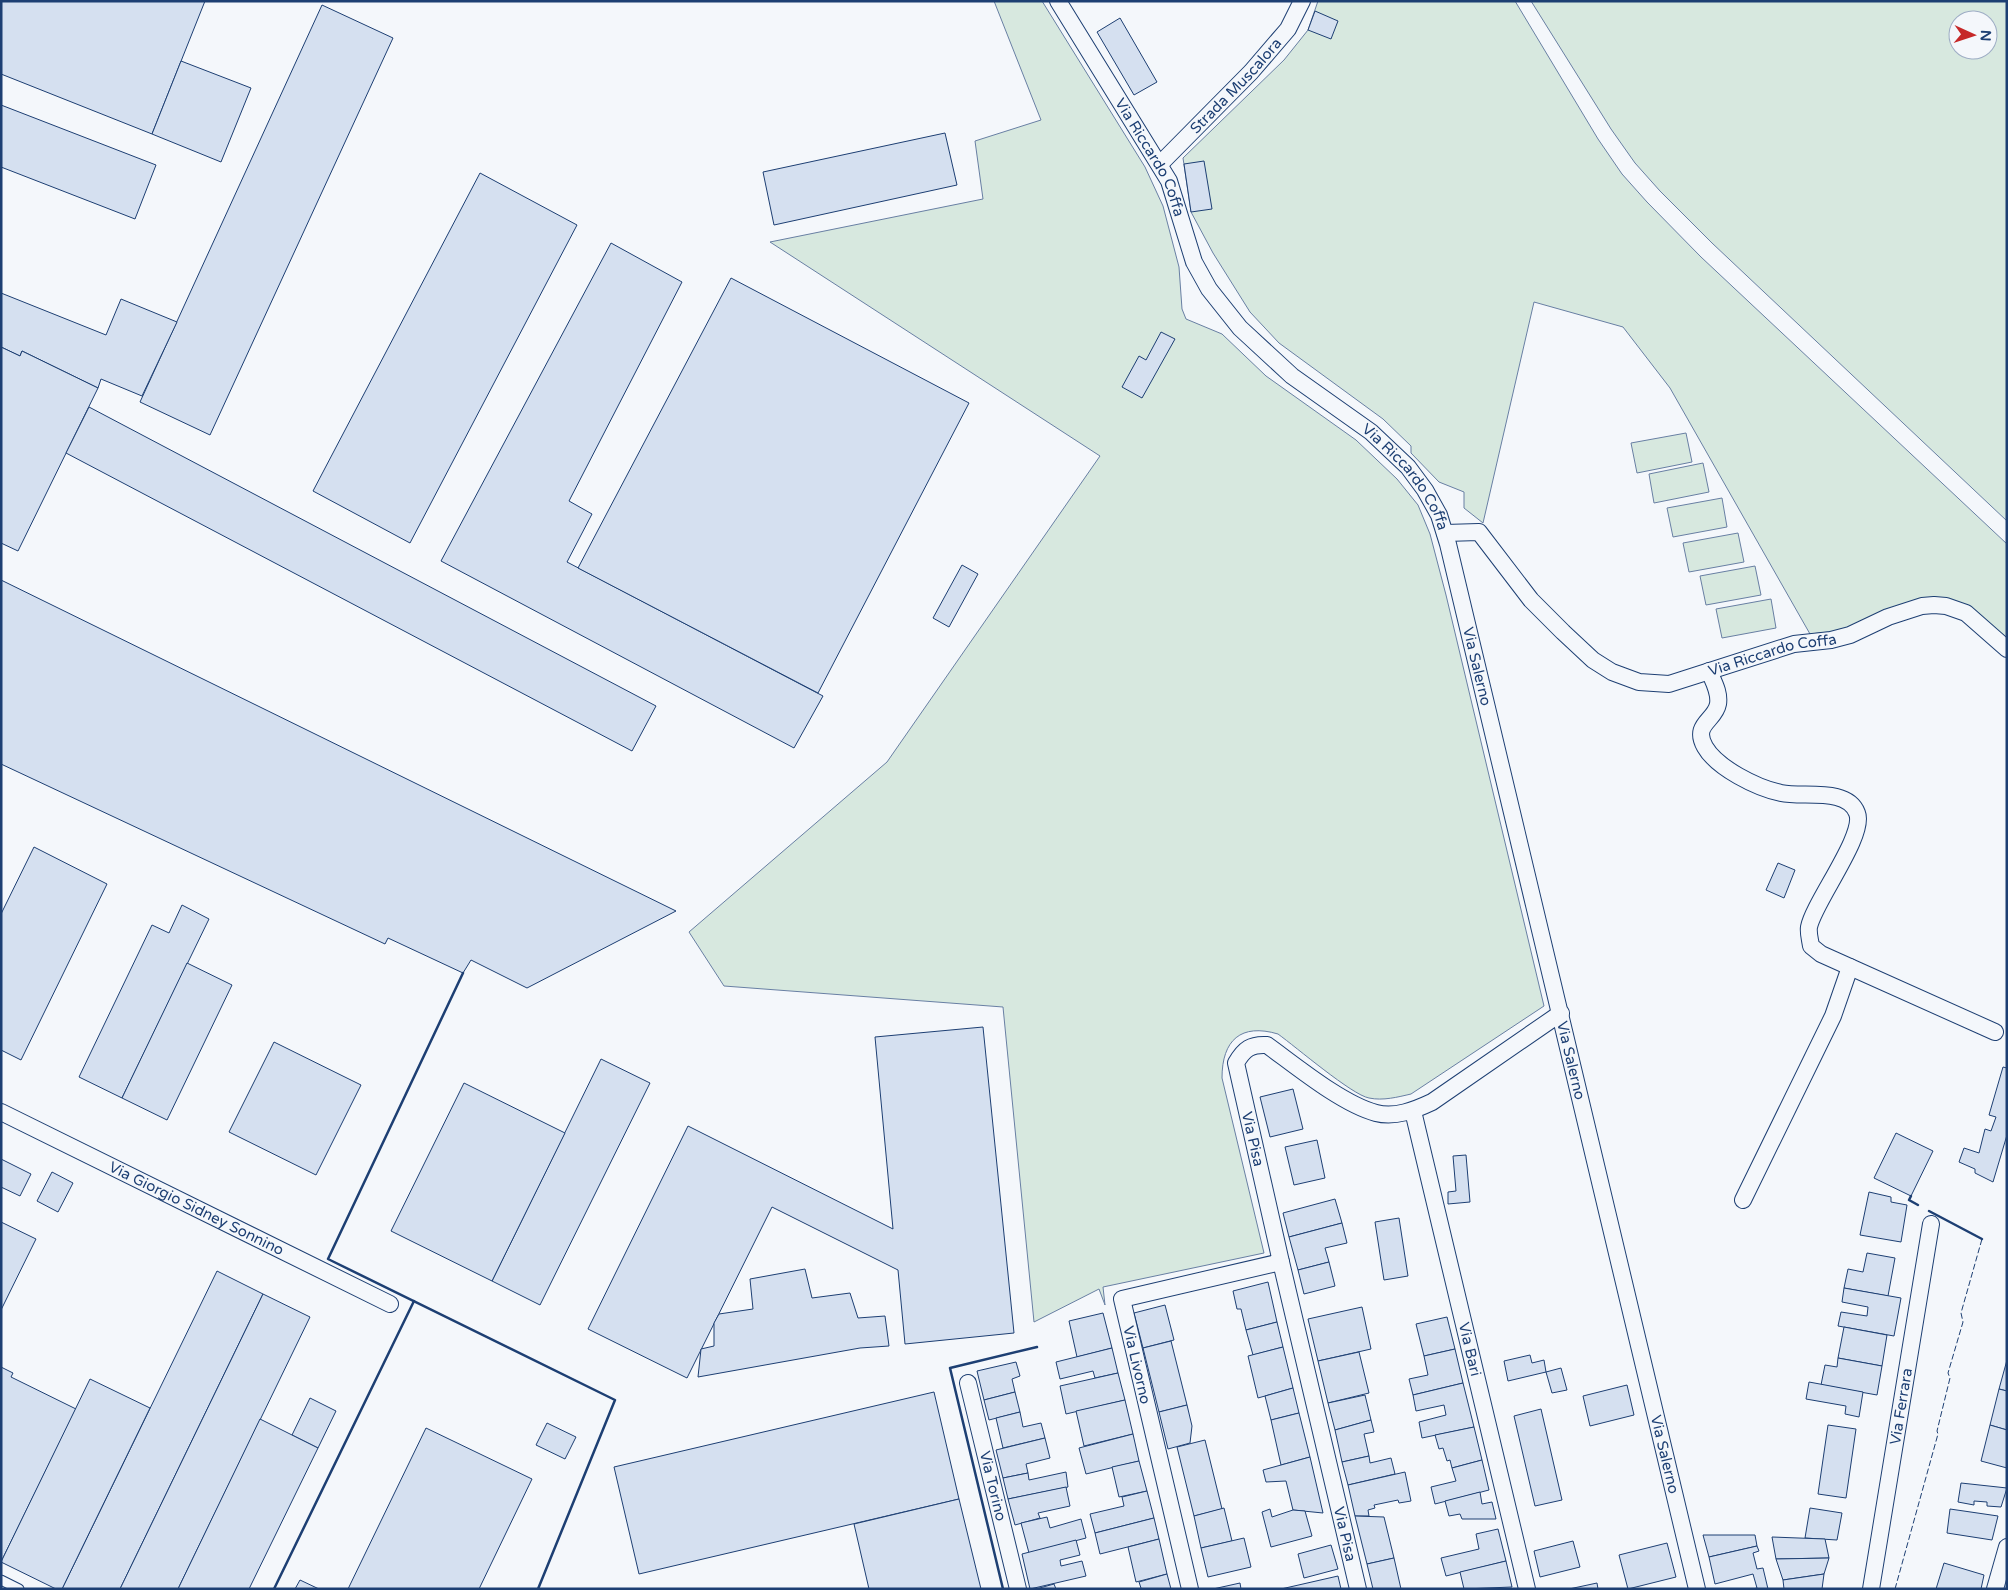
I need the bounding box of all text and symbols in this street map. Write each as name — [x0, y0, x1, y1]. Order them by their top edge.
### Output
north arrow — [1948, 10, 1998, 60]
text: N — [1977, 30, 1994, 42]
street label: Strada Muscalora — [1186, 34, 1285, 137]
street label: Via Riccardo Coffa — [1111, 95, 1188, 219]
street label: Via Riccardo Coffa — [1359, 420, 1452, 532]
street label: Via Salerno — [1459, 625, 1495, 708]
street label: Via Riccardo Coffa — [1706, 630, 1839, 680]
street label: Via Salerno — [1553, 1019, 1589, 1102]
street label: Via Pisa — [1238, 1110, 1268, 1168]
street label: Via Giorgio Sidney Sonnino — [106, 1158, 287, 1259]
street label: Via Bari — [1455, 1321, 1485, 1378]
street label: Via Livorno — [1119, 1324, 1155, 1406]
street label: Via Ferrara — [1886, 1367, 1916, 1446]
street label: Via Salerno — [1647, 1413, 1683, 1496]
street label: Via Torino — [976, 1449, 1010, 1523]
street label: Via Pisa — [1330, 1505, 1360, 1563]

